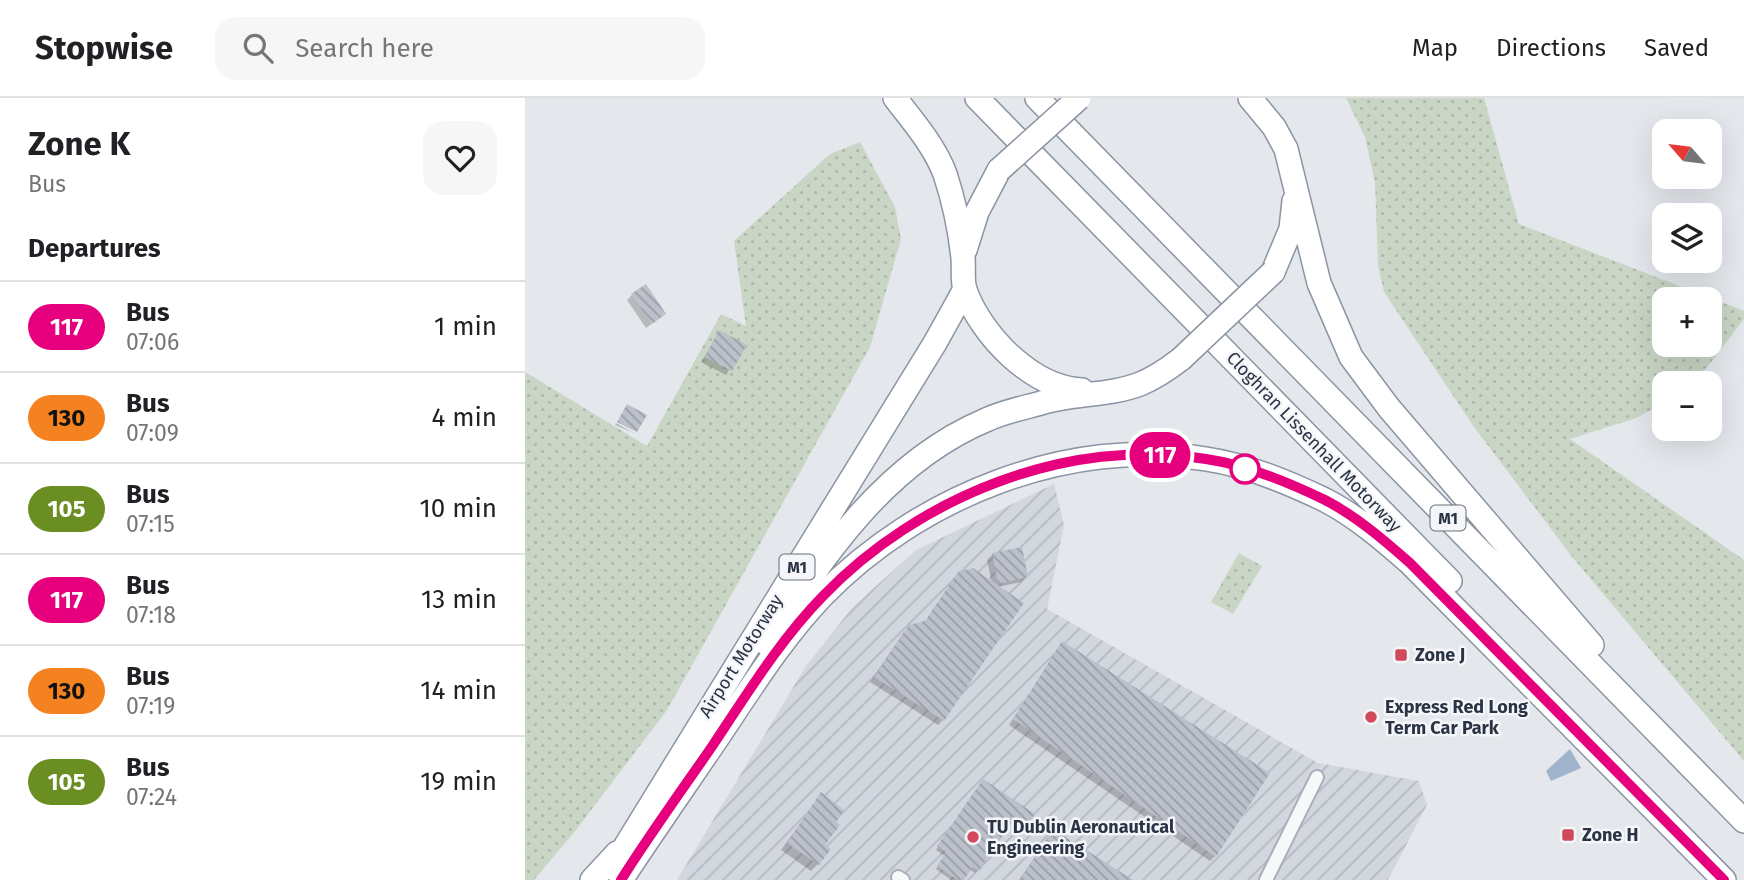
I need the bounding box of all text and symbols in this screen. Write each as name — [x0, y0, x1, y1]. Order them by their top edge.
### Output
search box — [215, 17, 705, 80]
text: Stopwise — [35, 28, 173, 68]
icon: search — [239, 29, 277, 67]
text: Search here — [295, 33, 434, 64]
text: Map — [1412, 34, 1458, 62]
text: Directions — [1496, 34, 1606, 62]
text: Saved — [1644, 34, 1709, 62]
north arrow — [1652, 119, 1722, 189]
map controls — [1652, 119, 1722, 441]
button: heart — [423, 121, 497, 195]
text: Zone K — [28, 124, 131, 164]
text: Bus — [28, 170, 66, 198]
button: layers — [1652, 203, 1722, 273]
text: Departures — [28, 233, 161, 264]
button: + — [1652, 287, 1722, 357]
text: Bus — [126, 297, 169, 328]
text: 1 min — [434, 311, 497, 342]
text: 117 — [50, 313, 83, 341]
text: 07:06 — [126, 328, 179, 356]
street label: Cloghran Lissenhall Motorway — [1222, 347, 1406, 537]
button: − — [1652, 371, 1722, 441]
text: Bus — [126, 388, 169, 419]
text: 4 min — [431, 402, 497, 433]
text: 130 — [48, 404, 85, 432]
text: 07:09 — [126, 419, 179, 447]
line badge: 117 — [1120, 432, 1200, 478]
text: 117 — [1143, 441, 1177, 469]
unlabelled marker — [1230, 454, 1260, 484]
text: Bus — [126, 479, 169, 510]
text: 10 min — [419, 493, 497, 524]
text: 105 — [47, 495, 86, 523]
road number: M1 — [1431, 506, 1465, 530]
text: 07:15 — [126, 510, 175, 538]
road number: M1 — [779, 554, 815, 580]
text: Bus — [126, 570, 169, 601]
text: 13 min — [421, 584, 497, 615]
text: 117 — [50, 586, 83, 614]
street label: Airport Motorway — [694, 590, 788, 722]
text: 07:18 — [126, 601, 176, 629]
place label: Zone J — [1415, 644, 1465, 666]
marker: Zone J — [1393, 647, 1409, 663]
text: Bus — [126, 661, 169, 692]
text: 14 min — [420, 675, 497, 706]
text: 130 — [48, 677, 85, 705]
text: 07:19 — [126, 692, 175, 720]
place label: Express Red Long Term Car Park — [1385, 696, 1528, 739]
marker: Express Red Long Term Car Park — [1363, 709, 1379, 725]
text: Bus — [126, 752, 169, 783]
text: 19 min — [420, 766, 497, 797]
text: 105 — [47, 768, 86, 796]
text: 07:24 — [126, 783, 177, 811]
place label: TU Dublin Aeronautical Engineering — [987, 816, 1175, 859]
place label: Zone H — [1582, 824, 1639, 846]
marker: Zone H — [1560, 827, 1576, 843]
marker: TU Dublin Aeronautical Engineering — [965, 829, 981, 845]

